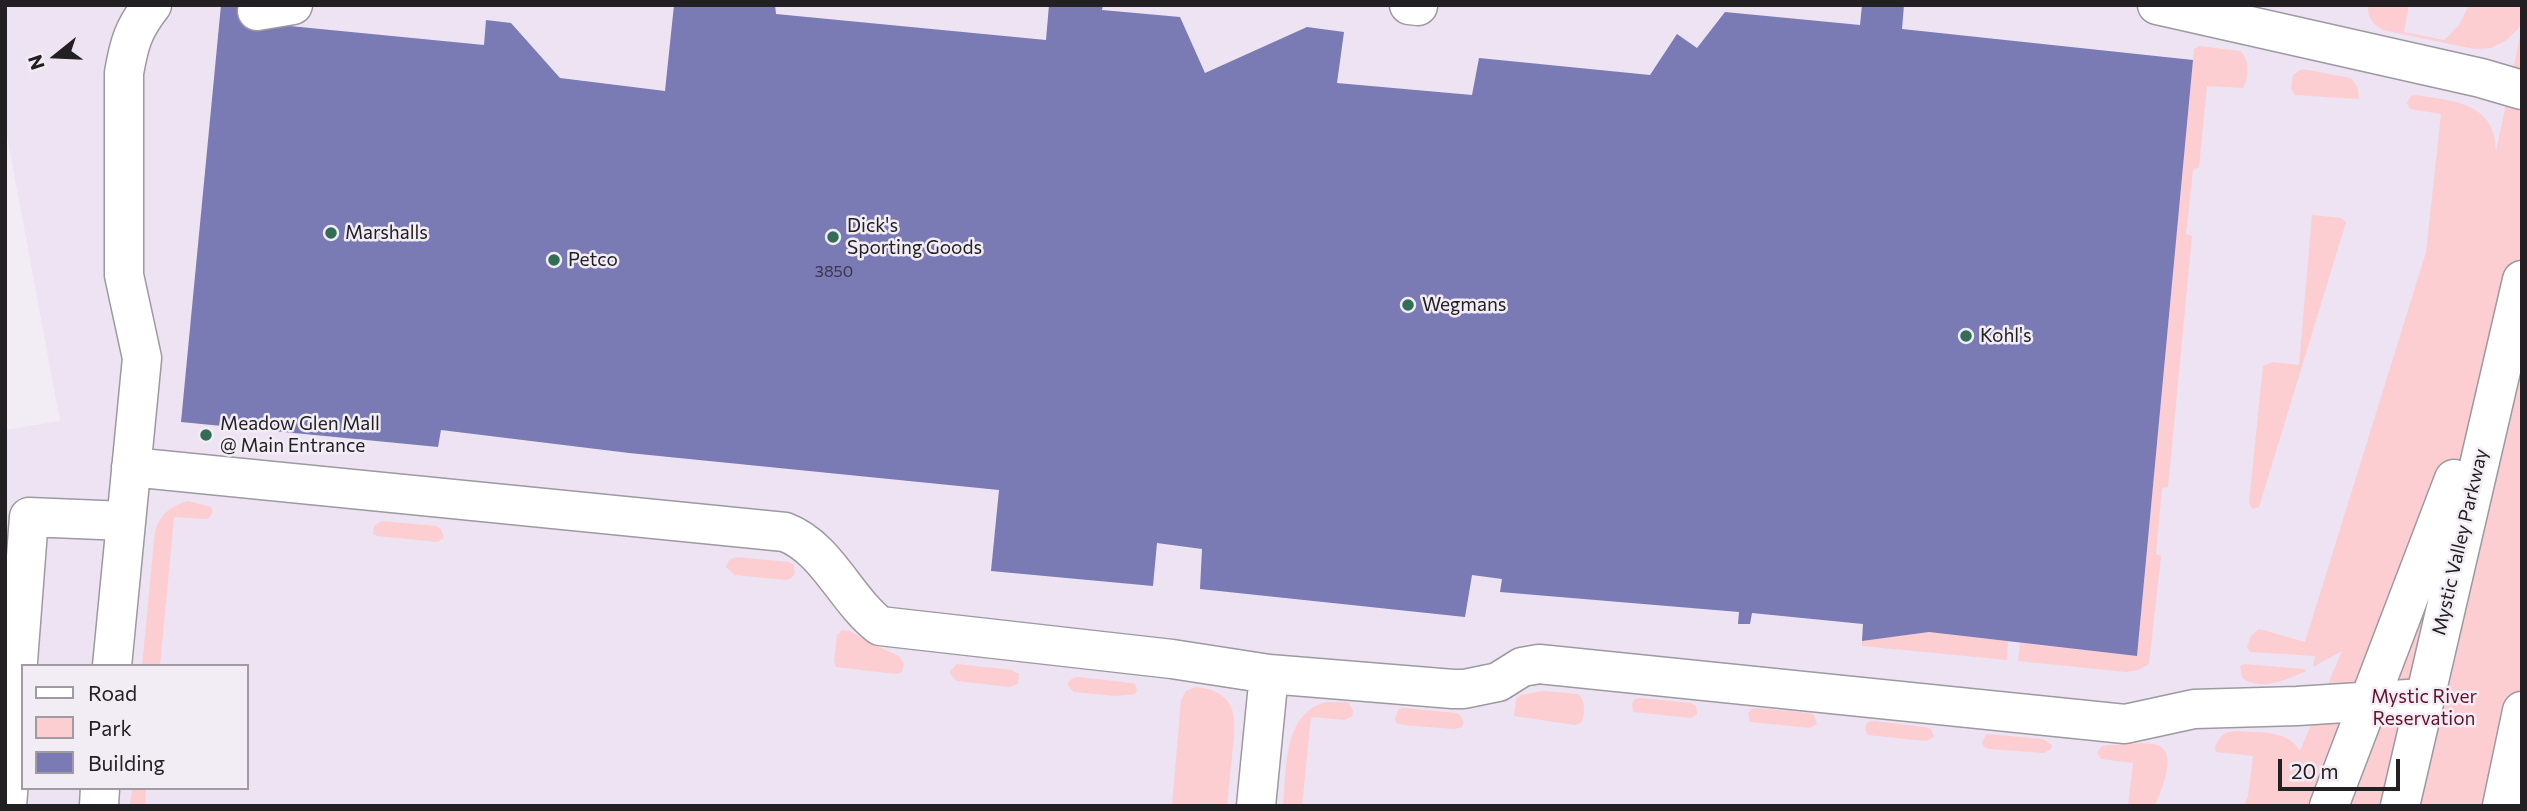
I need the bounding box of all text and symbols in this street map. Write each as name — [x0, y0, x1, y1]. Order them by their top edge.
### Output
north arrow — [21, 21, 91, 91]
text: N — [22, 52, 49, 73]
place label: Dick's Sporting Goods — [847, 215, 982, 259]
place label: Marshalls — [345, 222, 428, 244]
marker: Marshalls — [323, 225, 339, 241]
marker: Dick's Sporting Goods — [825, 229, 841, 245]
place label: Petco — [568, 249, 618, 271]
marker: Petco — [546, 252, 562, 268]
house number: 3850 — [815, 262, 853, 282]
place label: Wegmans — [1422, 294, 1506, 316]
marker: Wegmans — [1400, 297, 1416, 313]
place label: Kohl's — [1980, 325, 2032, 347]
marker: Kohl's — [1958, 328, 1974, 344]
place label: Meadow Glen Mall @ Main Entrance — [220, 413, 380, 457]
marker: Meadow Glen Mall @ Main Entrance — [198, 427, 214, 443]
street label: Mystic Valley Parkway — [2427, 446, 2493, 638]
legend — [21, 664, 248, 790]
text: Road — [88, 680, 137, 705]
park label: Mystic River Reservation — [2371, 686, 2477, 730]
text: Park — [88, 715, 132, 740]
scale bar — [2282, 744, 2404, 788]
text: Building — [88, 750, 165, 775]
text: 20 m — [2291, 758, 2339, 783]

